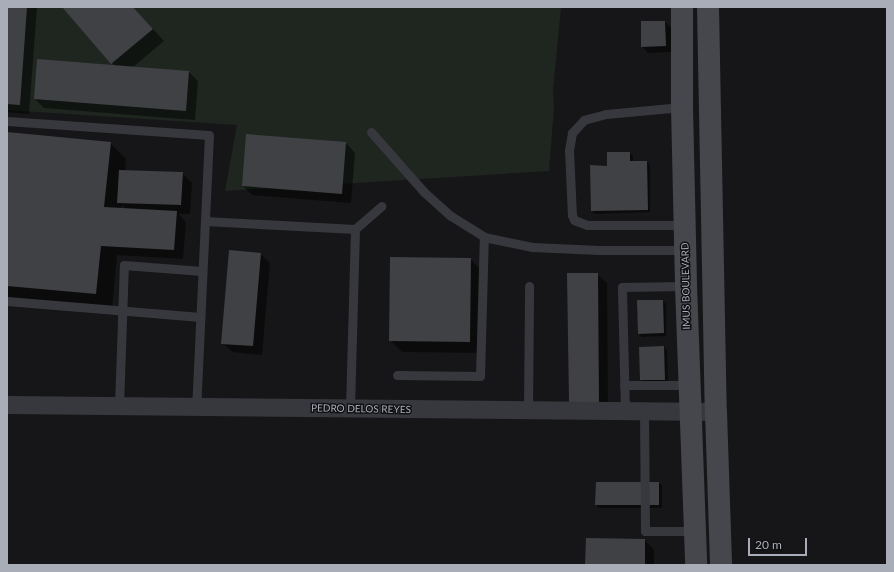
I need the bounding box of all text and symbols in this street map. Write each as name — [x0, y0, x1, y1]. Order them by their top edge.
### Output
street label: IMUS BOULEVARD — [679, 242, 693, 330]
street label: PEDRO DELOS REYES — [311, 402, 411, 416]
scale bar — [750, 530, 809, 556]
text: 20 m — [755, 537, 782, 552]

